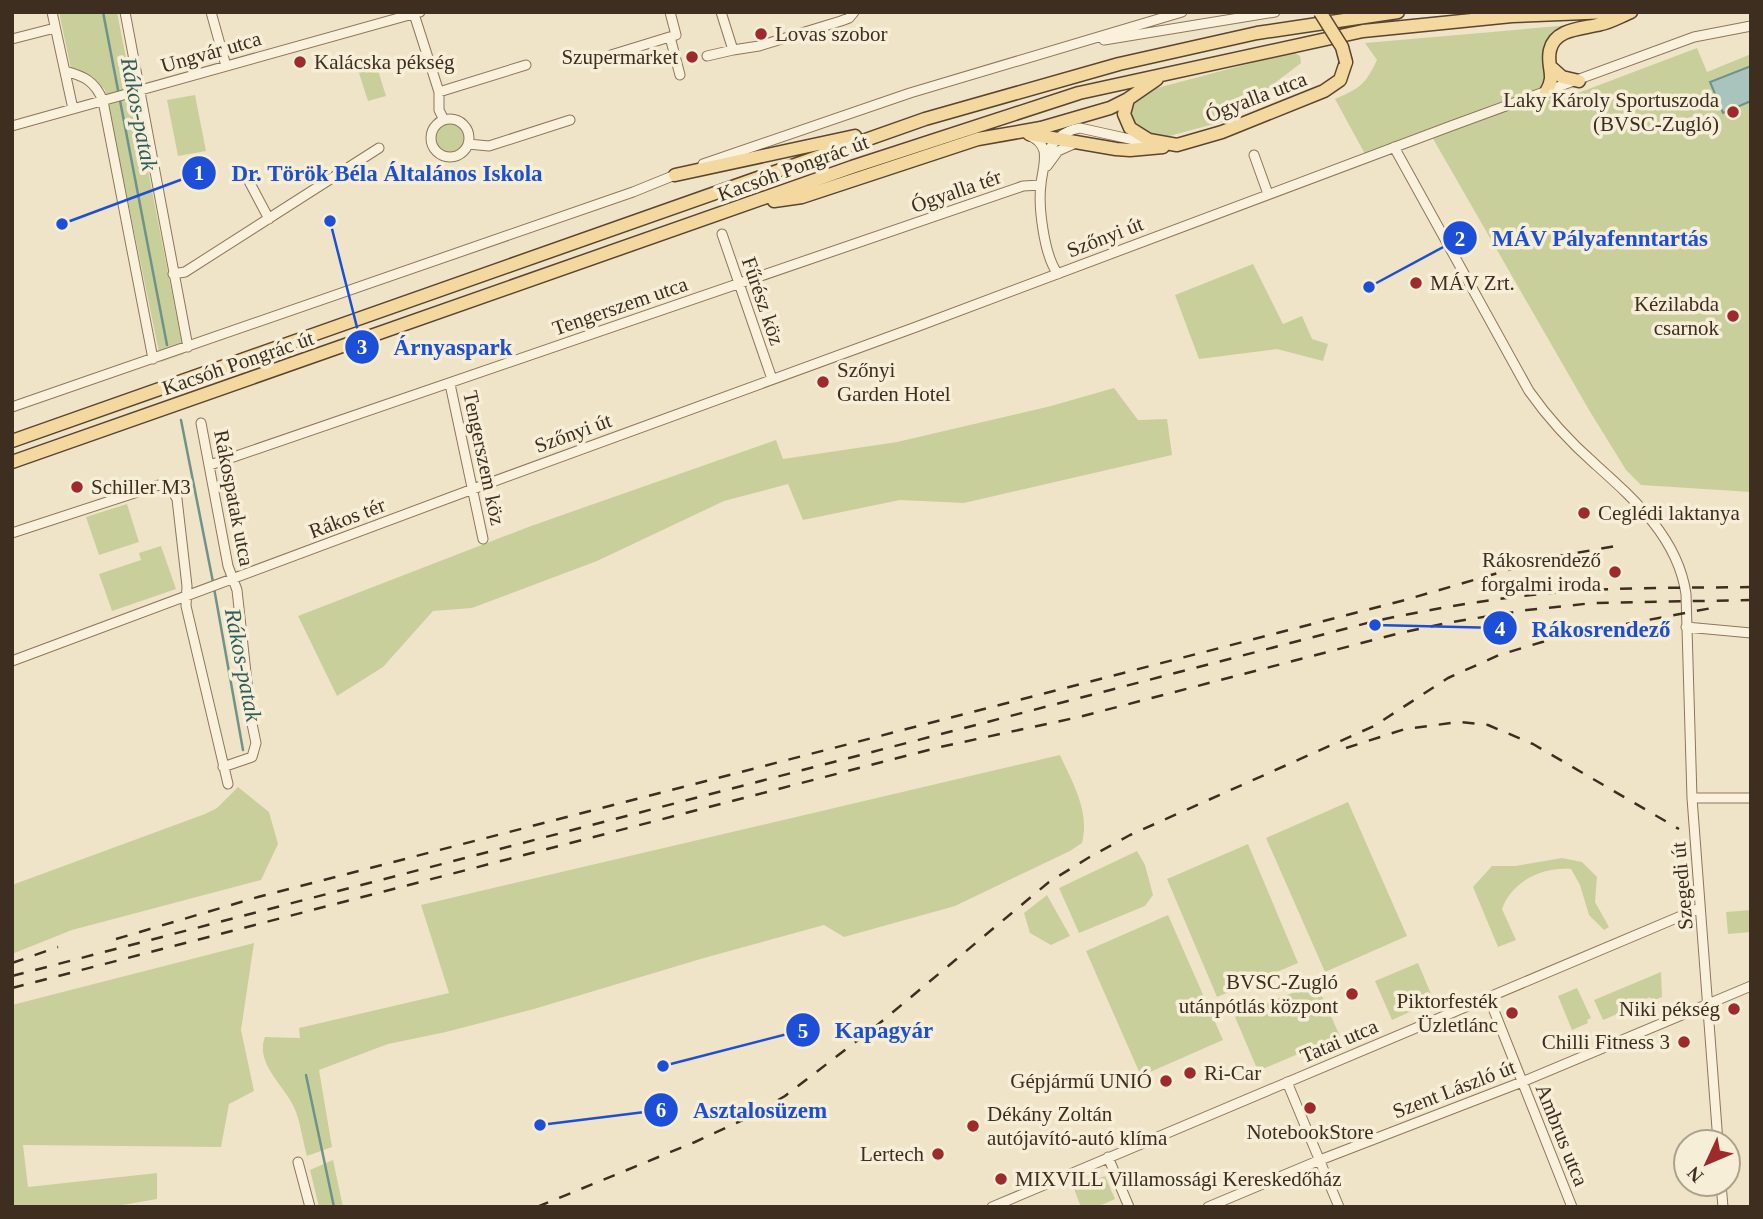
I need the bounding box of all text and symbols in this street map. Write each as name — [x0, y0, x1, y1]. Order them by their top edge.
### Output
place label: Lovas szobor — [775, 22, 888, 46]
street label: Ungvár utca — [158, 26, 265, 78]
marker: Lovas szobor — [753, 26, 769, 42]
place label: Szupermarket — [561, 45, 678, 69]
marker: Szupermarket — [684, 49, 700, 65]
place label: Kalácska pékség — [314, 50, 455, 74]
water label: Rákos-patak — [116, 54, 162, 174]
marker: Kalácska pékség — [292, 54, 308, 70]
street label: Ógyalla utca — [1202, 66, 1311, 127]
place label: Laky Károly Sportuszoda (BVSC-Zugló) — [1503, 88, 1720, 136]
marker: Laky Károly Sportuszoda (BVSC-Zugló) — [1725, 104, 1741, 120]
street label: Kacsóh Pongrác út — [714, 130, 872, 206]
callout: Dr. Török Béla Általános Iskola — [182, 151, 556, 195]
text: 1 — [194, 161, 204, 185]
text: Dr. Török Béla Általános Iskola — [231, 161, 543, 186]
street label: Ógyalla tér — [908, 164, 1004, 218]
street label: Szőnyi út — [1063, 211, 1147, 263]
callout: MÁV Pályafenntartás — [1443, 216, 1722, 260]
text: MÁV Pályafenntartás — [1492, 226, 1708, 251]
text: 2 — [1455, 227, 1465, 251]
street label: Fűrész köz — [737, 254, 789, 348]
street label: Tengerszem utca — [549, 271, 691, 340]
place label: MÁV Zrt. — [1430, 271, 1515, 295]
marker: MÁV Zrt. — [1408, 275, 1424, 291]
place label: Kézilabda csarnok — [1634, 292, 1720, 340]
marker: Kézilabda csarnok — [1725, 308, 1741, 324]
callout: Árnyaspark — [345, 325, 526, 369]
street label: Kacsóh Pongrác út — [159, 326, 317, 400]
text: 3 — [357, 335, 367, 359]
text: Árnyaspark — [394, 335, 513, 360]
place label: Szőnyi Garden Hotel — [837, 358, 951, 406]
marker: Szőnyi Garden Hotel — [815, 374, 831, 390]
street label: Tengerszem köz — [458, 389, 510, 527]
street label: Szőnyi út — [531, 408, 615, 458]
street label: Rákospatak utca — [209, 428, 259, 569]
place label: Schiller M3 — [91, 475, 191, 499]
marker: Schiller M3 — [69, 479, 85, 495]
street label: Rákos tér — [305, 492, 389, 544]
place label: Ceglédi laktanya — [1598, 501, 1740, 525]
marker: Ceglédi laktanya — [1576, 505, 1592, 521]
place label: Rákosrendező forgalmi iroda — [1481, 548, 1602, 596]
marker: Rákosrendező forgalmi iroda — [1607, 564, 1623, 580]
water label: Rákos-patak — [220, 605, 266, 725]
callout: Rákosrendező — [1482, 606, 1684, 650]
text: 4 — [1495, 617, 1506, 641]
text: Rákosrendező — [1532, 617, 1670, 642]
street label: Szegedi út — [1666, 841, 1698, 931]
place label: BVSC-Zugló utánpótlás központ — [1179, 970, 1338, 1018]
marker: BVSC-Zugló utánpótlás központ — [1344, 986, 1360, 1002]
place label: Piktorfesték Üzletlánc — [1397, 989, 1498, 1037]
place label: Niki pékség — [1619, 997, 1720, 1021]
marker: Niki pékség — [1726, 1001, 1742, 1017]
marker: Piktorfesték Üzletlánc — [1504, 1005, 1520, 1021]
callout: Kapagyár — [785, 1008, 947, 1052]
street label: Tatai utca — [1297, 1014, 1382, 1068]
text: Kapagyár — [835, 1018, 933, 1043]
text: 5 — [798, 1019, 808, 1043]
place label: Chilli Fitness 3 — [1542, 1030, 1670, 1054]
marker: Chilli Fitness 3 — [1676, 1034, 1692, 1050]
street label: Szent László út — [1389, 1055, 1519, 1123]
place label: Ri-Car — [1204, 1061, 1261, 1085]
marker: Ri-Car — [1182, 1065, 1198, 1081]
place label: Gépjármű UNIÓ — [1010, 1069, 1152, 1093]
marker: Gépjármű UNIÓ — [1158, 1073, 1174, 1089]
street label: Ambrus utca — [1531, 1080, 1594, 1190]
callout: Asztalosüzem — [644, 1088, 841, 1132]
text: 6 — [656, 1098, 666, 1122]
text: Asztalosüzem — [693, 1098, 827, 1123]
marker: NotebookStore — [1302, 1100, 1318, 1116]
place label: Dékány Zoltán autójavító-autó klíma — [987, 1102, 1168, 1150]
marker: Dékány Zoltán autójavító-autó klíma — [965, 1118, 981, 1134]
place label: NotebookStore — [1246, 1120, 1374, 1144]
north arrow — [1672, 1128, 1742, 1198]
place label: Lertech — [860, 1142, 924, 1166]
marker: Lertech — [930, 1146, 946, 1162]
text: N — [1683, 1162, 1707, 1187]
place label: MIXVILL Villamossági Kereskedőház — [1015, 1167, 1341, 1191]
marker: MIXVILL Villamossági Kereskedőház — [993, 1171, 1009, 1187]

